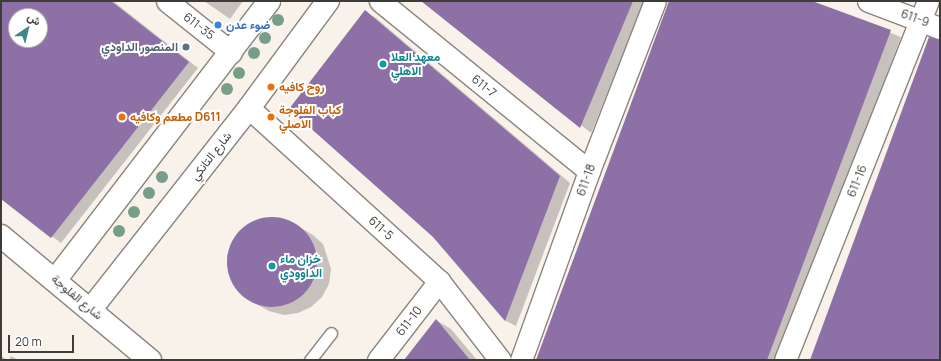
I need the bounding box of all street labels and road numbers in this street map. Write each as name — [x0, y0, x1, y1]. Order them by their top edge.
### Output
street label: 611-9 — [899, 6, 931, 30]
street label: 611-35 — [181, 9, 217, 43]
street label: 611-7 — [469, 72, 499, 100]
street label: شارع التانكي — [188, 129, 234, 183]
street label: 611-18 — [574, 162, 598, 198]
street label: 611-16 — [844, 163, 870, 199]
street label: 611-5 — [366, 213, 396, 243]
street label: شارع الفلوجة — [49, 272, 105, 322]
street label: 611-10 — [393, 303, 425, 339]

